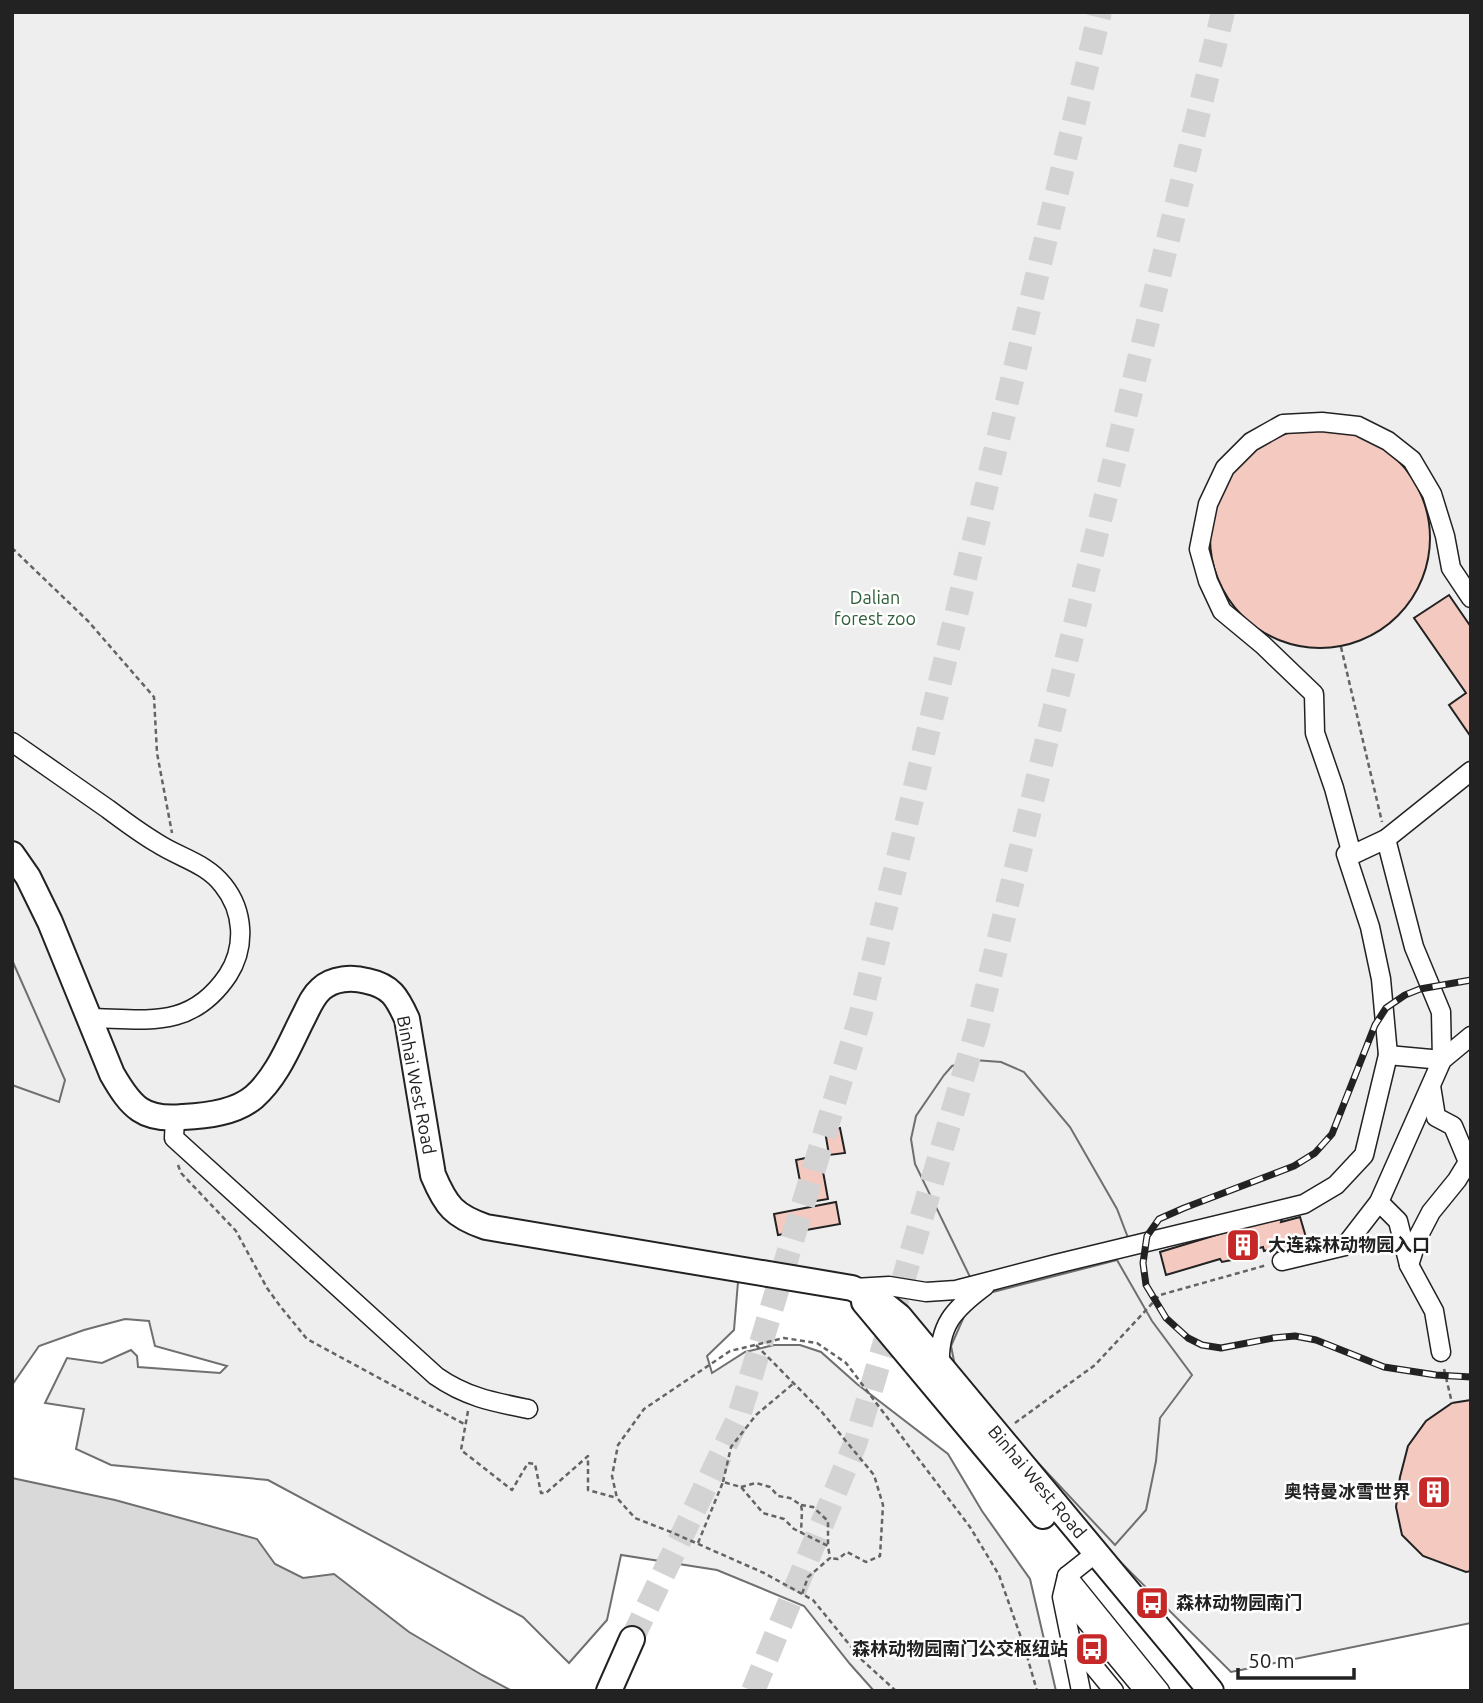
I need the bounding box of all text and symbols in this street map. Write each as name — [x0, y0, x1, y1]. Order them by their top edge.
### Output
park label: Dalian forest zoo — [834, 587, 916, 628]
street label: Binhai West Road — [394, 1014, 440, 1156]
building icon: 大连森林动物园入口 — [1224, 1226, 1262, 1264]
place label: 大连森林动物园入口 — [1268, 1234, 1430, 1254]
street label: Binhai West Road — [985, 1421, 1091, 1542]
building icon: 奥特曼冰雪世界 — [1415, 1473, 1453, 1511]
place label: 奥特曼冰雪世界 — [1284, 1481, 1410, 1501]
bus stop icon: 森林动物园南门 — [1133, 1584, 1171, 1622]
place label: 森林动物园南门 — [1176, 1592, 1302, 1612]
bus stop icon: 森林动物园南门公交枢纽站 — [1073, 1630, 1111, 1668]
scale bar — [1238, 1636, 1354, 1680]
place label: 森林动物园南门公交枢纽站 — [852, 1638, 1068, 1658]
text: 50 m — [1248, 1648, 1295, 1672]

